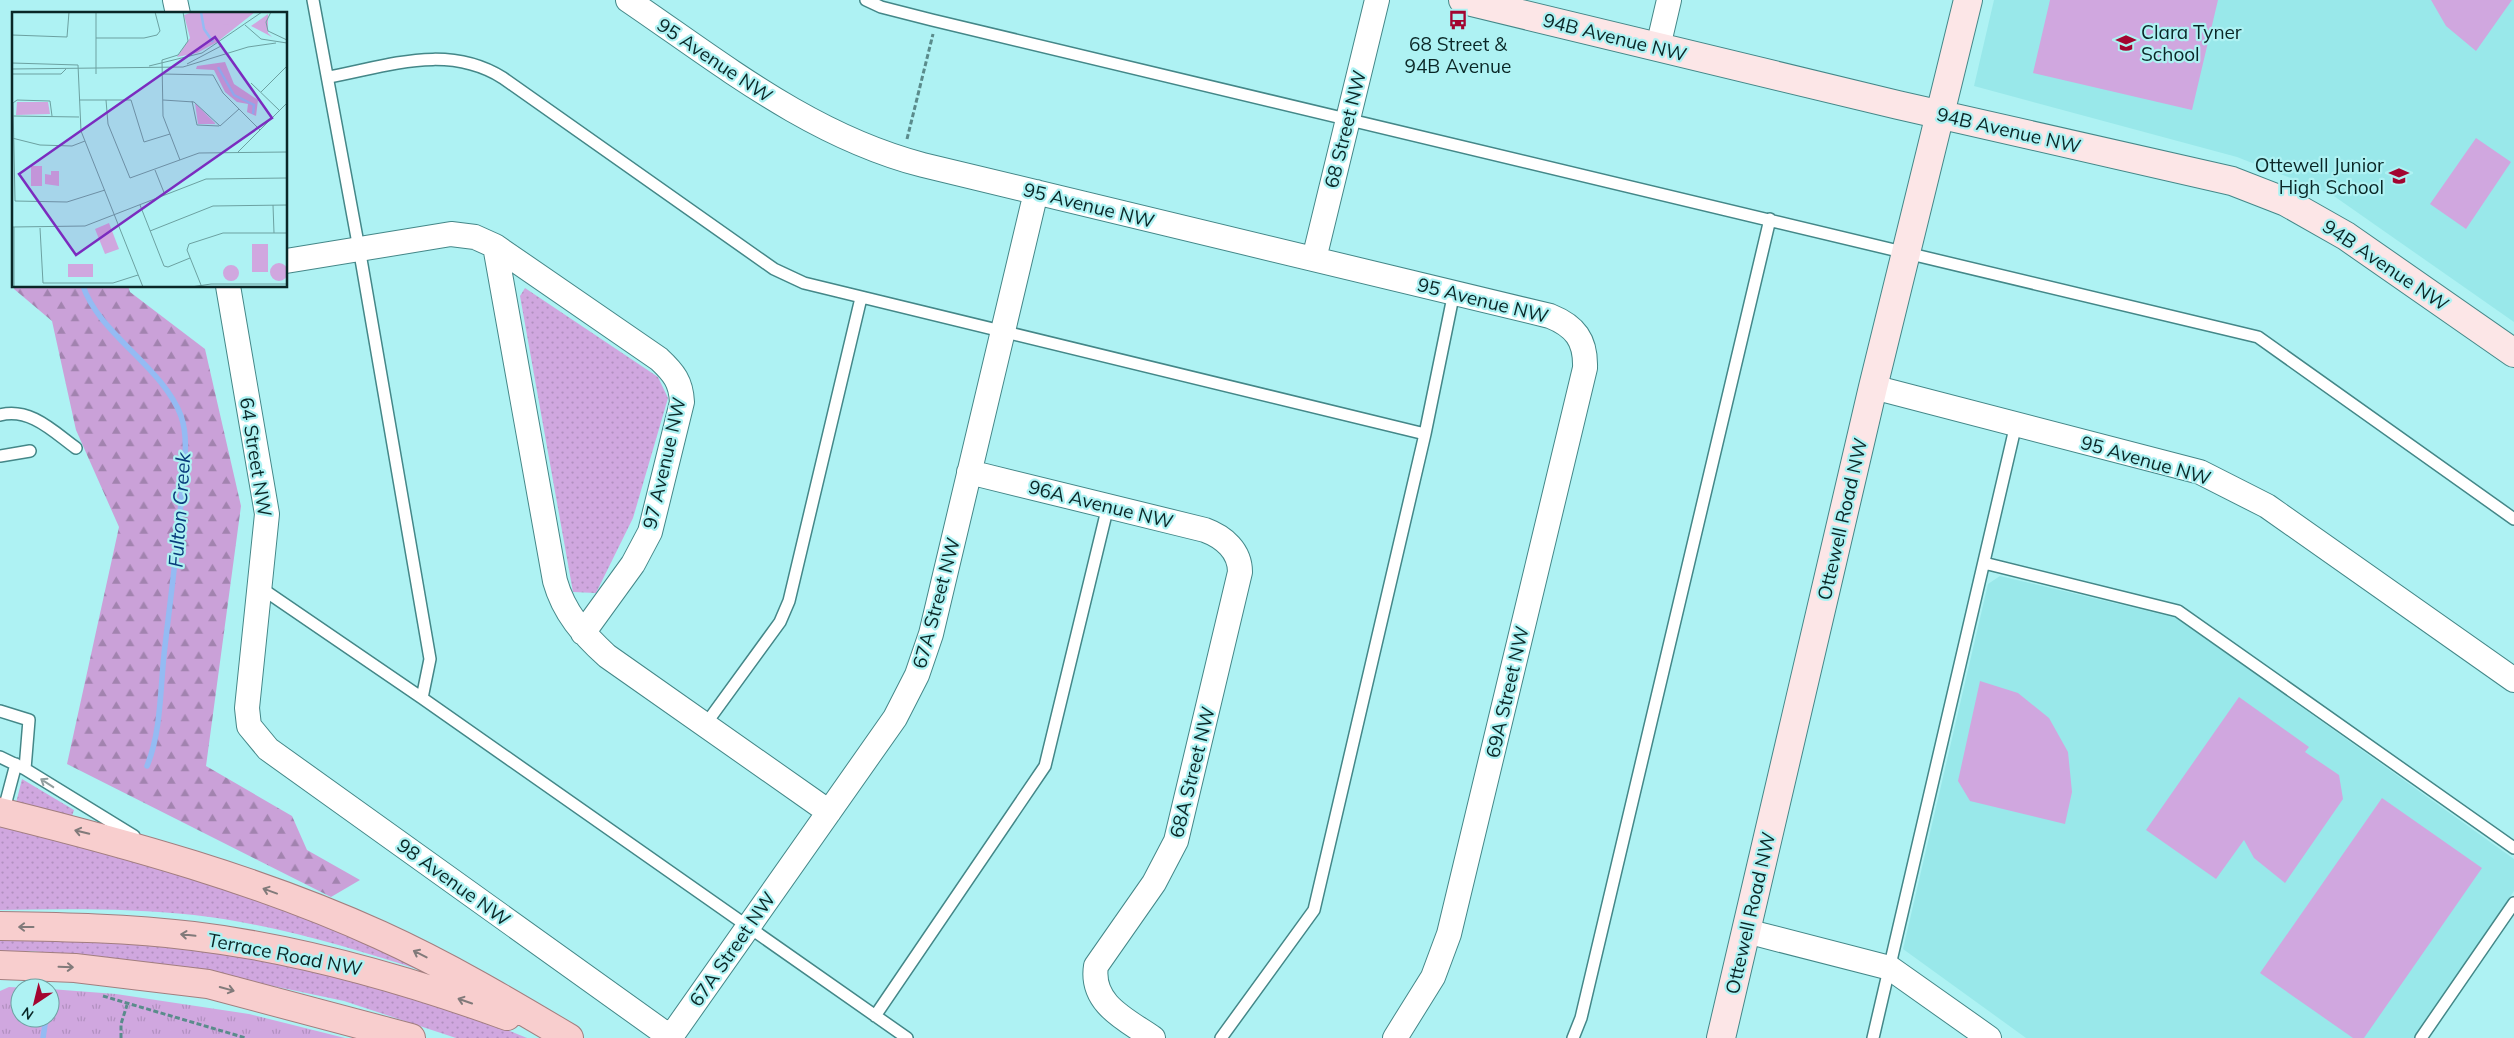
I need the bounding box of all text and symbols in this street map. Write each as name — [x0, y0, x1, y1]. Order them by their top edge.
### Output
street label: 94B Avenue NW — [1541, 8, 1689, 66]
bus stop icon: 68 Street & 94B Avenue — [1447, 9, 1469, 31]
inset map — [12, 12, 288, 288]
street label: 95 Avenue NW — [653, 13, 777, 107]
place label: Clara Tyner School — [2141, 20, 2242, 66]
place label: 68 Street & 94B Avenue — [1405, 32, 1511, 78]
school or university icon: Clara Tyner School — [2115, 32, 2137, 54]
street label: 68 Street NW — [1319, 68, 1371, 190]
street label: 94B Avenue NW — [1935, 102, 2083, 158]
place label: Ottewell Junior High School — [2255, 153, 2384, 199]
school or university icon: Ottewell Junior High School — [2388, 165, 2410, 187]
street label: 95 Avenue NW — [1021, 177, 1157, 233]
street label: 94B Avenue NW — [2318, 214, 2454, 316]
street label: 95 Avenue NW — [1415, 272, 1551, 328]
street label: 97 Avenue NW — [637, 395, 691, 531]
street label: 64 Street NW — [235, 396, 277, 518]
street label: 95 Avenue NW — [2078, 430, 2214, 490]
street label: Ottewell Road NW — [1812, 436, 1872, 602]
water label: Fulton Creek — [163, 451, 196, 568]
street label: 96A Avenue NW — [1026, 474, 1176, 534]
street label: 67A Street NW — [907, 535, 965, 671]
street label: 69A Street NW — [1480, 624, 1534, 760]
street label: 68A Street NW — [1164, 704, 1220, 840]
one-way arrow — [40, 778, 54, 788]
one-way arrow — [74, 827, 90, 837]
street label: Ottewell Road NW — [1720, 830, 1780, 996]
street label: 98 Avenue NW — [393, 833, 515, 931]
one-way arrow — [263, 886, 279, 895]
street label: 67A Street NW — [684, 887, 780, 1011]
one-way arrow — [18, 922, 34, 931]
street label: Terrace Road NW — [206, 927, 364, 981]
one-way arrow — [180, 931, 196, 940]
one-way arrow — [413, 949, 428, 958]
one-way arrow — [58, 963, 74, 972]
north arrow — [10, 978, 60, 1028]
one-way arrow — [219, 985, 235, 994]
one-way arrow — [458, 996, 473, 1005]
text: N — [18, 1003, 37, 1024]

